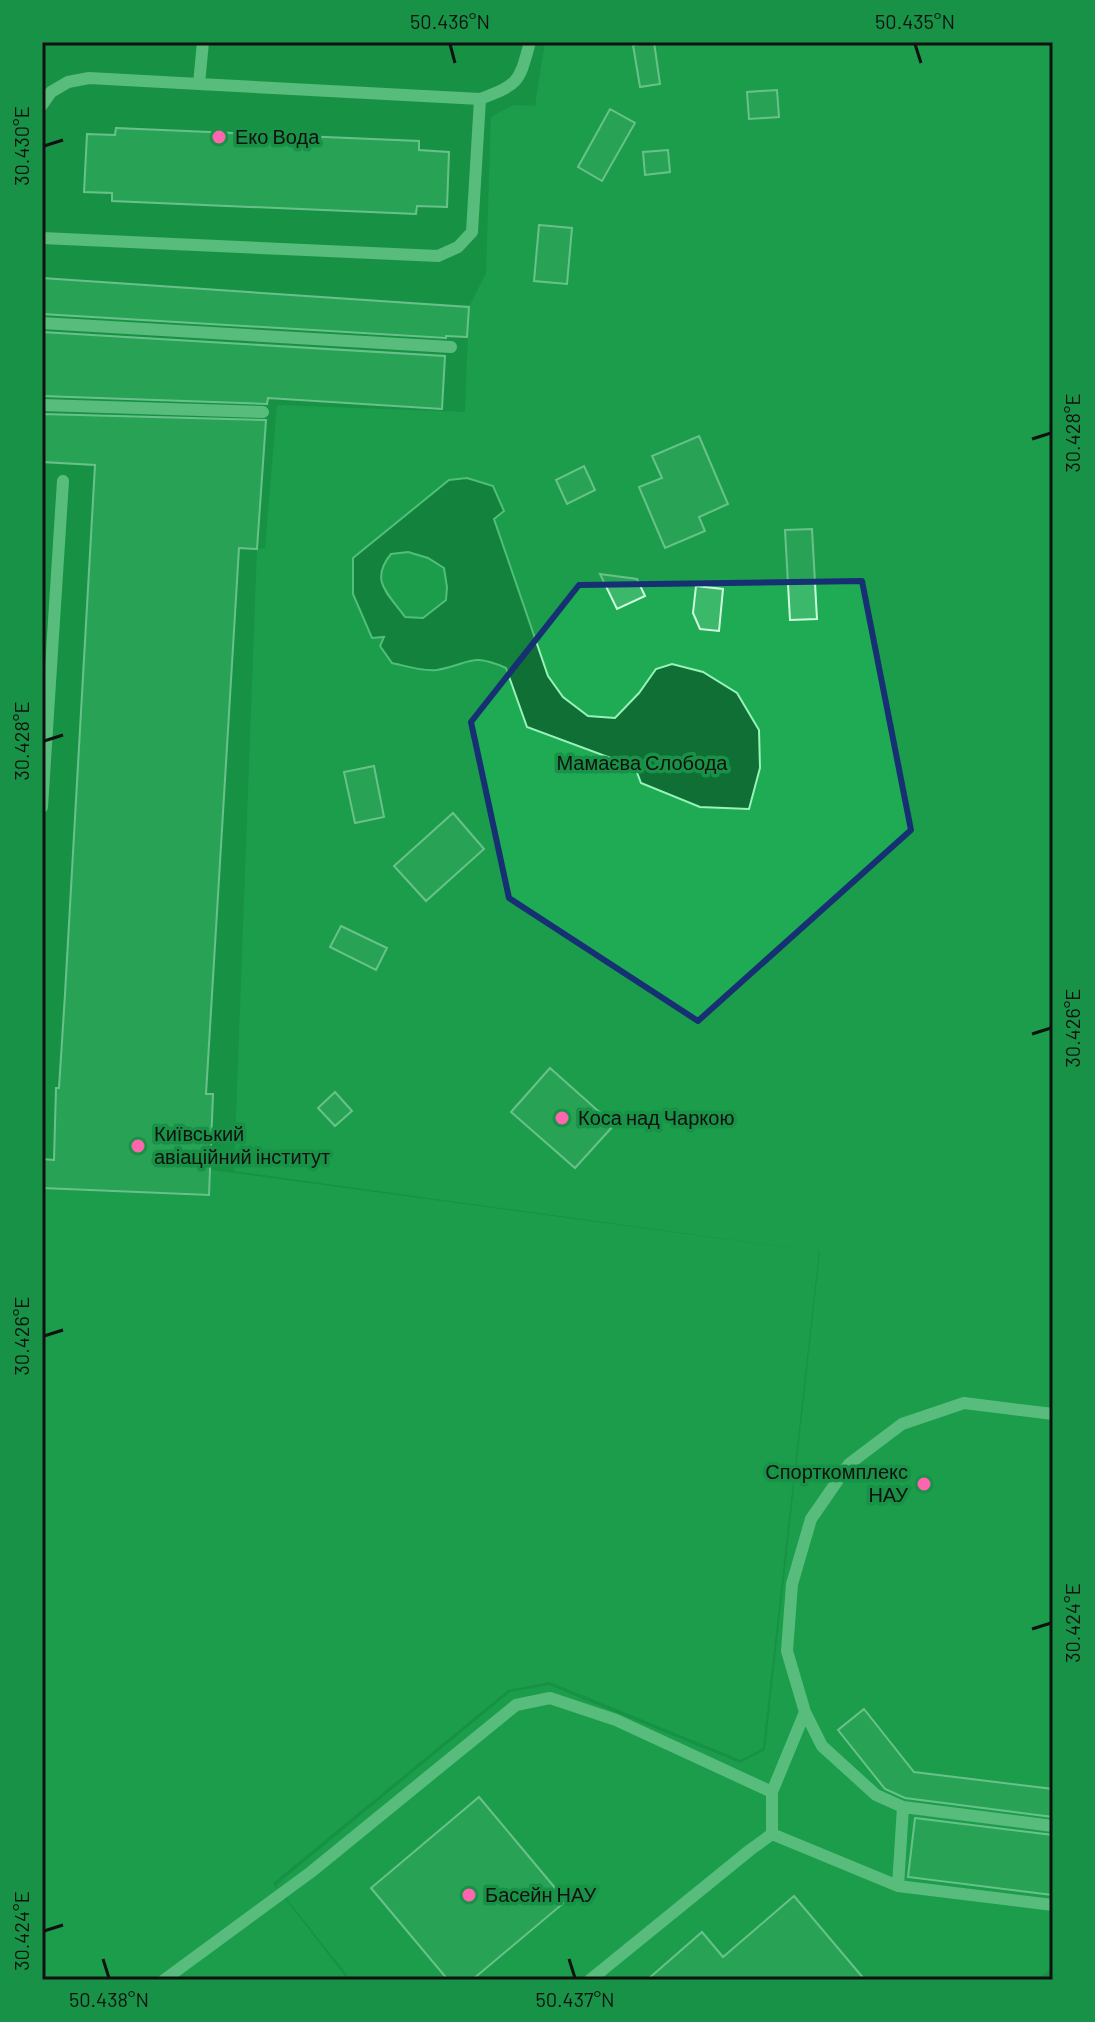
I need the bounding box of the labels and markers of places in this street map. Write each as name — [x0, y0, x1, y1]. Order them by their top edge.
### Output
place label: Еко Вода — [235, 124, 320, 148]
marker: Еко Вода — [210, 128, 228, 146]
place label: Коса над Чаркою — [578, 1105, 734, 1129]
marker: Коса над Чаркою — [553, 1109, 571, 1127]
place label: Київський авіаційний інститут — [154, 1121, 330, 1168]
marker: Київський авіаційний інститут — [129, 1137, 147, 1155]
place label: Спорткомплекс НАУ — [765, 1459, 908, 1506]
marker: Спорткомплекс НАУ — [915, 1475, 933, 1493]
place label: Басейн НАУ — [485, 1882, 596, 1906]
marker: Басейн НАУ — [460, 1886, 478, 1904]

